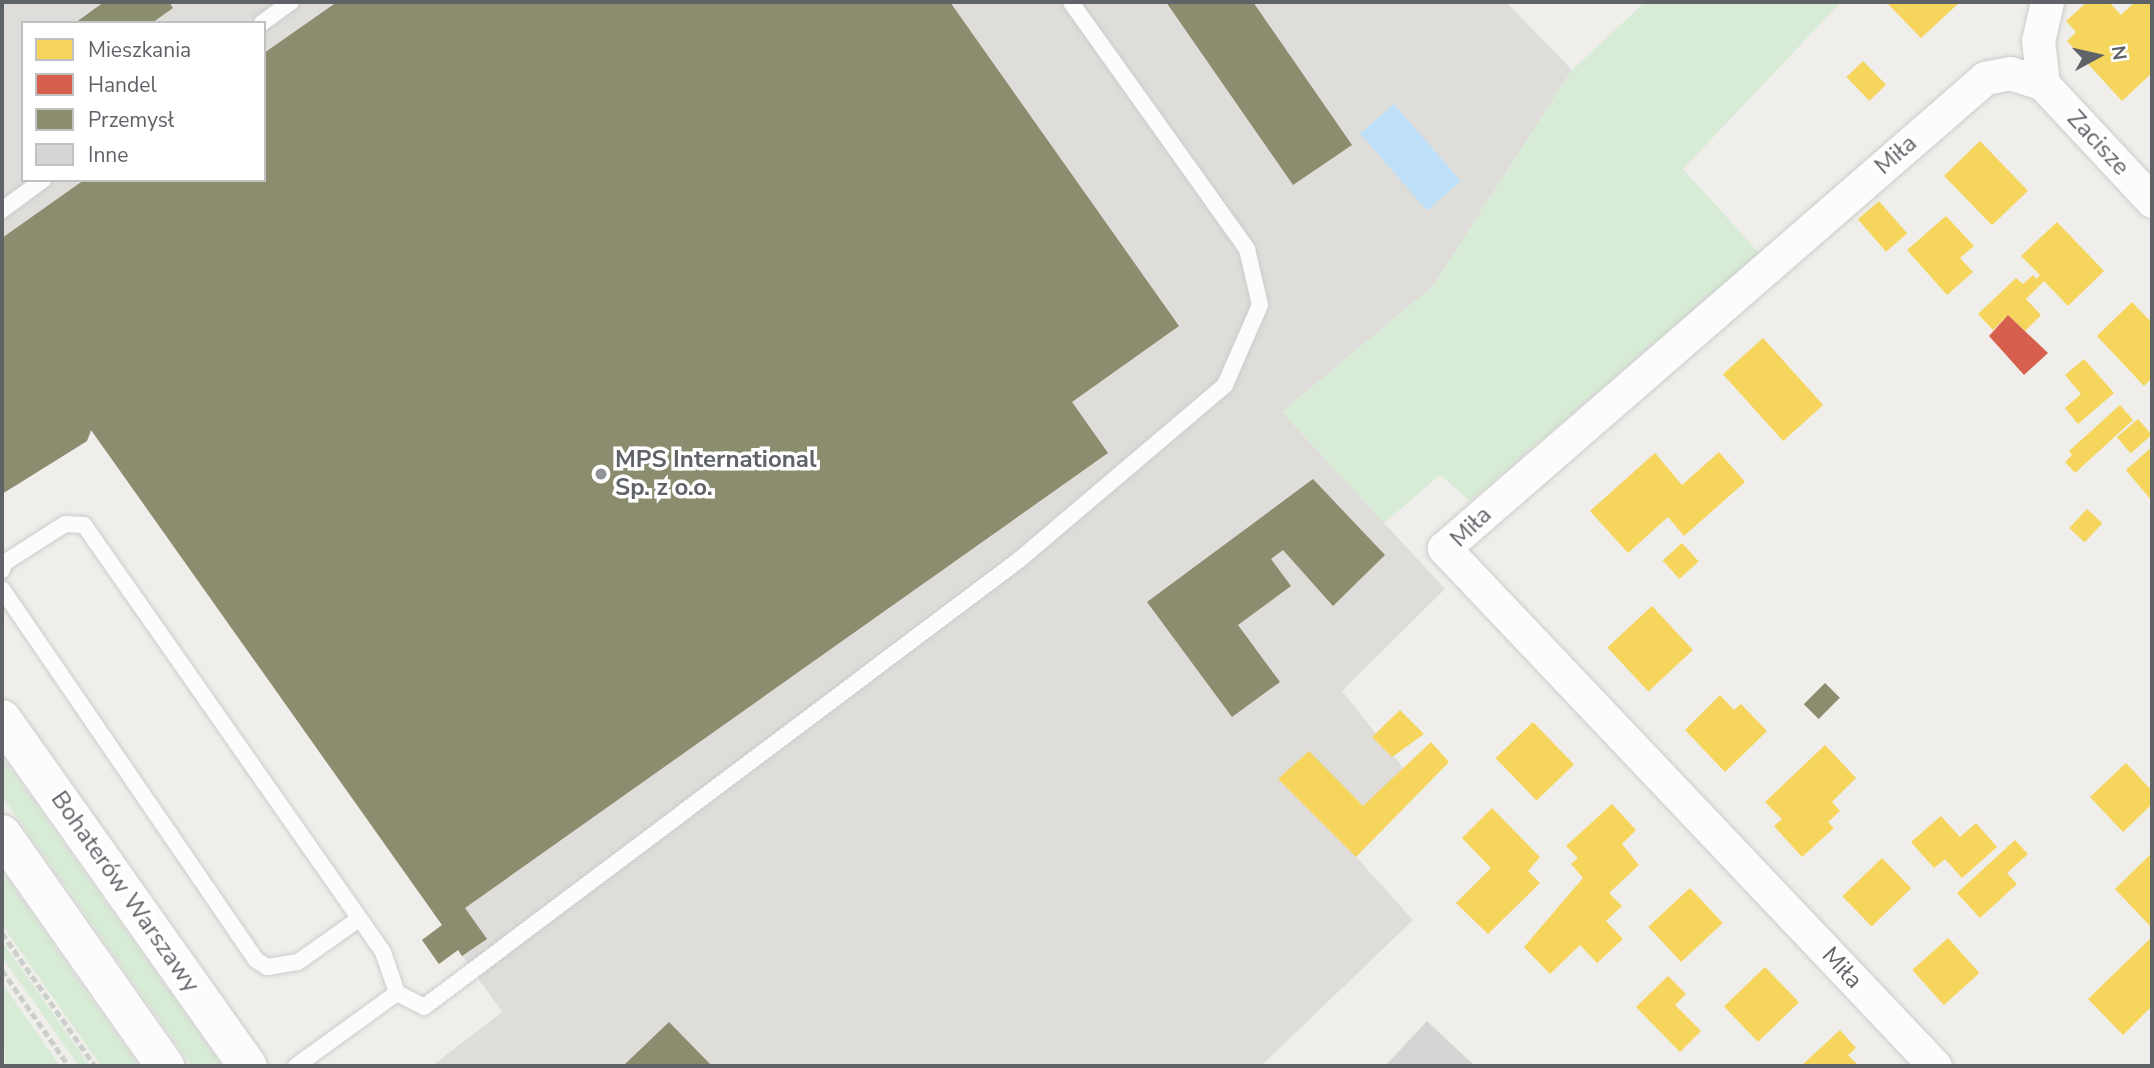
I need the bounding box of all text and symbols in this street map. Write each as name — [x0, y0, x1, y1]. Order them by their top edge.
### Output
legend — [21, 21, 266, 182]
north arrow — [2063, 21, 2133, 91]
text: Mieszkania — [88, 36, 191, 64]
text: N — [2105, 44, 2133, 62]
text: Handel — [88, 71, 157, 99]
street label: Zacisze — [2061, 105, 2135, 181]
text: Przemysł — [88, 106, 174, 134]
street label: Miła — [1869, 129, 1923, 181]
text: Inne — [88, 141, 128, 169]
place label: MPS International Sp. z o.o. — [615, 446, 817, 502]
marker: MPS International Sp. z o.o. — [593, 466, 609, 482]
street label: Miła — [1444, 501, 1498, 553]
street label: Bohaterów Warszawy — [45, 786, 205, 998]
street label: Miła — [1816, 941, 1868, 995]

